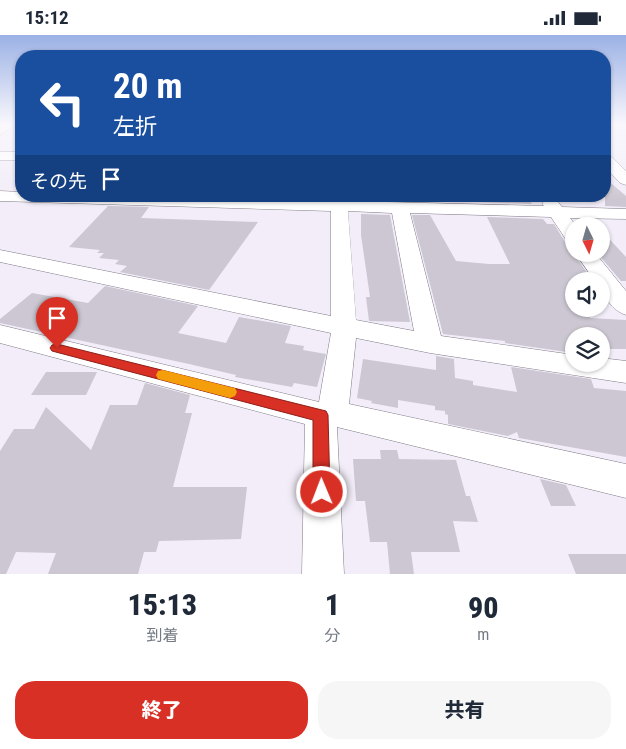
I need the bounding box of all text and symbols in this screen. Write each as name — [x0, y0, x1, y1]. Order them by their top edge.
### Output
text: 15:12 — [25, 6, 69, 29]
text: 20 m — [113, 66, 182, 107]
icon: left — [30, 70, 95, 135]
text: 左折 — [113, 114, 157, 139]
icon: arrive — [97, 165, 125, 193]
text: その先 — [30, 170, 87, 193]
north arrow — [565, 217, 610, 263]
map controls — [565, 217, 610, 372]
button: sound — [565, 272, 610, 317]
pin — [36, 297, 78, 348]
icon: arrive — [43, 304, 71, 332]
button: layers — [565, 327, 610, 372]
position arrow — [295, 465, 347, 517]
text: 15:13 — [128, 587, 197, 622]
text: 1 — [325, 587, 340, 622]
text: 90 — [468, 590, 498, 625]
text: m — [477, 625, 489, 644]
text: 到着 — [146, 626, 178, 645]
text: 分 — [324, 626, 340, 645]
button: 終了 — [15, 681, 308, 739]
button: 共有 — [318, 681, 611, 739]

